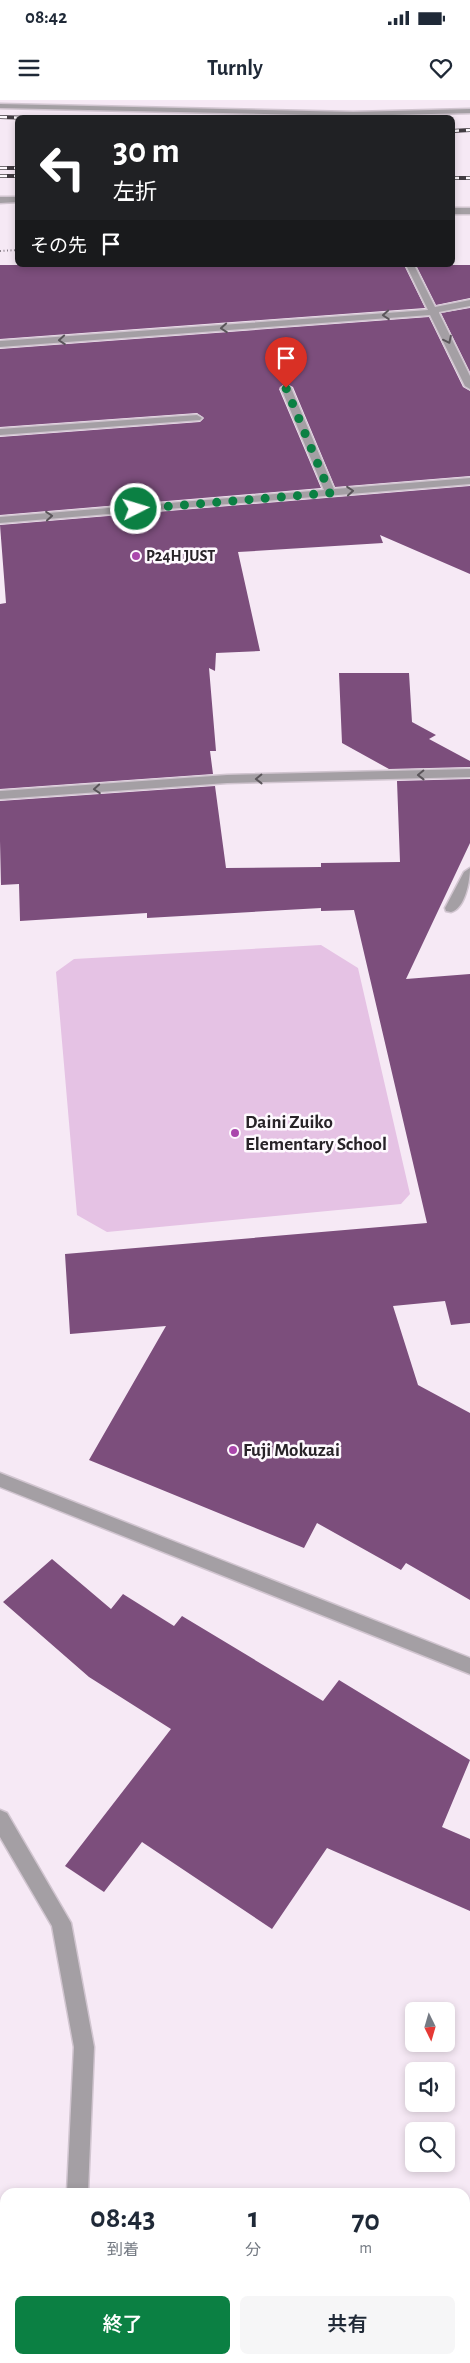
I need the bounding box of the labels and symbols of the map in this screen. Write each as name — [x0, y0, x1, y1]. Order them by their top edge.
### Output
one-way arrow — [382, 310, 390, 321]
one-way arrow — [220, 322, 228, 333]
one-way arrow — [58, 334, 66, 345]
one-way arrow — [442, 334, 452, 343]
pin — [265, 337, 307, 388]
position arrow — [109, 482, 161, 534]
one-way arrow — [346, 486, 354, 497]
one-way arrow — [45, 511, 53, 522]
place label: P24H JUST — [146, 548, 215, 564]
marker: P24H JUST — [130, 550, 142, 562]
one-way arrow — [417, 769, 425, 780]
one-way arrow — [255, 773, 263, 784]
one-way arrow — [92, 783, 100, 794]
place label: Daini Zuiko Elementary School — [245, 1113, 387, 1154]
marker: Daini Zuiko Elementary School — [229, 1127, 241, 1139]
place label: Fuji Mokuzai — [243, 1441, 340, 1460]
marker: Fuji Mokuzai — [227, 1444, 239, 1456]
north arrow — [405, 2002, 455, 2052]

